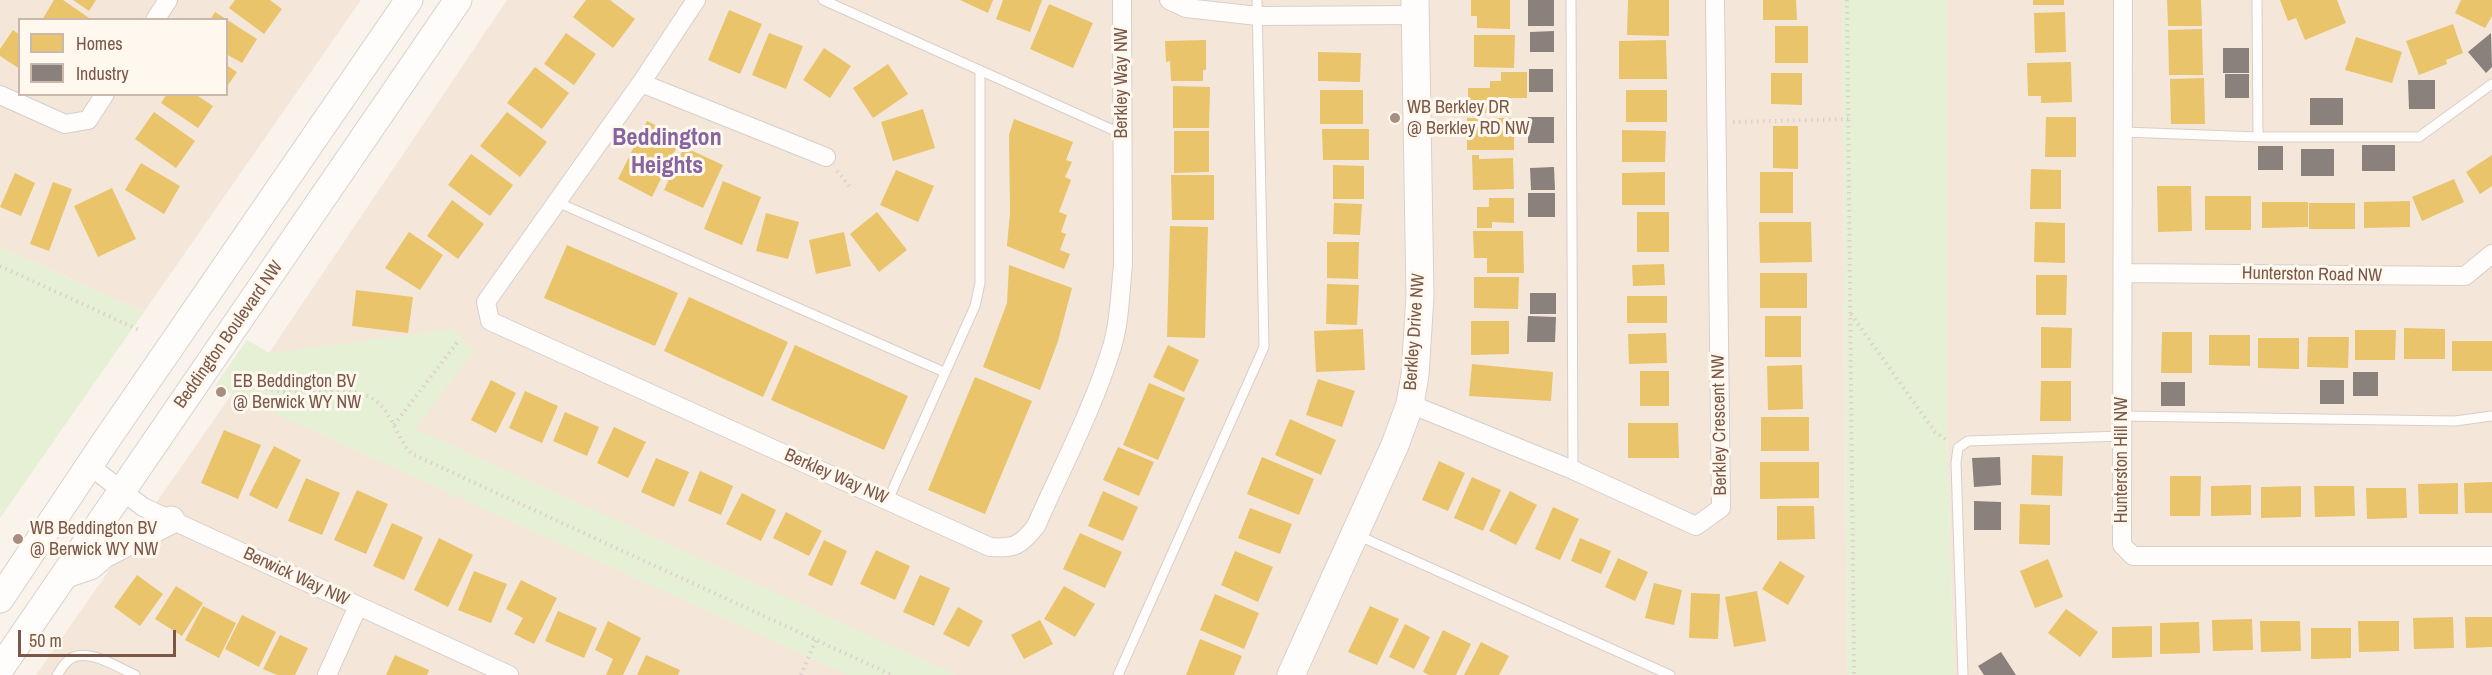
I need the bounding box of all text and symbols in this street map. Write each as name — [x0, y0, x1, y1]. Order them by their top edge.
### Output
legend — [18, 18, 228, 96]
street label: Berkley Way NW — [1111, 28, 1133, 138]
text: Homes — [76, 31, 123, 56]
text: Industry — [76, 61, 129, 86]
place label: WB Berkley DR @ Berkley RD NW — [1407, 97, 1529, 140]
marker: WB Berkley DR @ Berkley RD NW — [1388, 111, 1402, 125]
district label: Beddington Heights — [612, 125, 722, 181]
street label: Beddington Boulevard NW — [170, 257, 288, 413]
street label: Hunterston Road NW — [2242, 263, 2382, 287]
street label: Berkley Drive NW — [1400, 273, 1430, 391]
street label: Berkley Crescent NW — [1708, 354, 1732, 496]
place label: EB Beddington BV @ Berwick WY NW — [233, 371, 361, 413]
marker: EB Beddington BV @ Berwick WY NW — [214, 385, 228, 399]
street label: Hunterston Hill NW — [2111, 397, 2133, 523]
street label: Berkley Way NW — [781, 445, 891, 509]
place label: WB Beddington BV @ Berwick WY NW — [30, 518, 158, 560]
marker: WB Beddington BV @ Berwick WY NW — [11, 532, 25, 546]
street label: Berwick Way NW — [240, 543, 352, 611]
scale bar — [21, 618, 178, 656]
text: 50 m — [29, 628, 62, 653]

